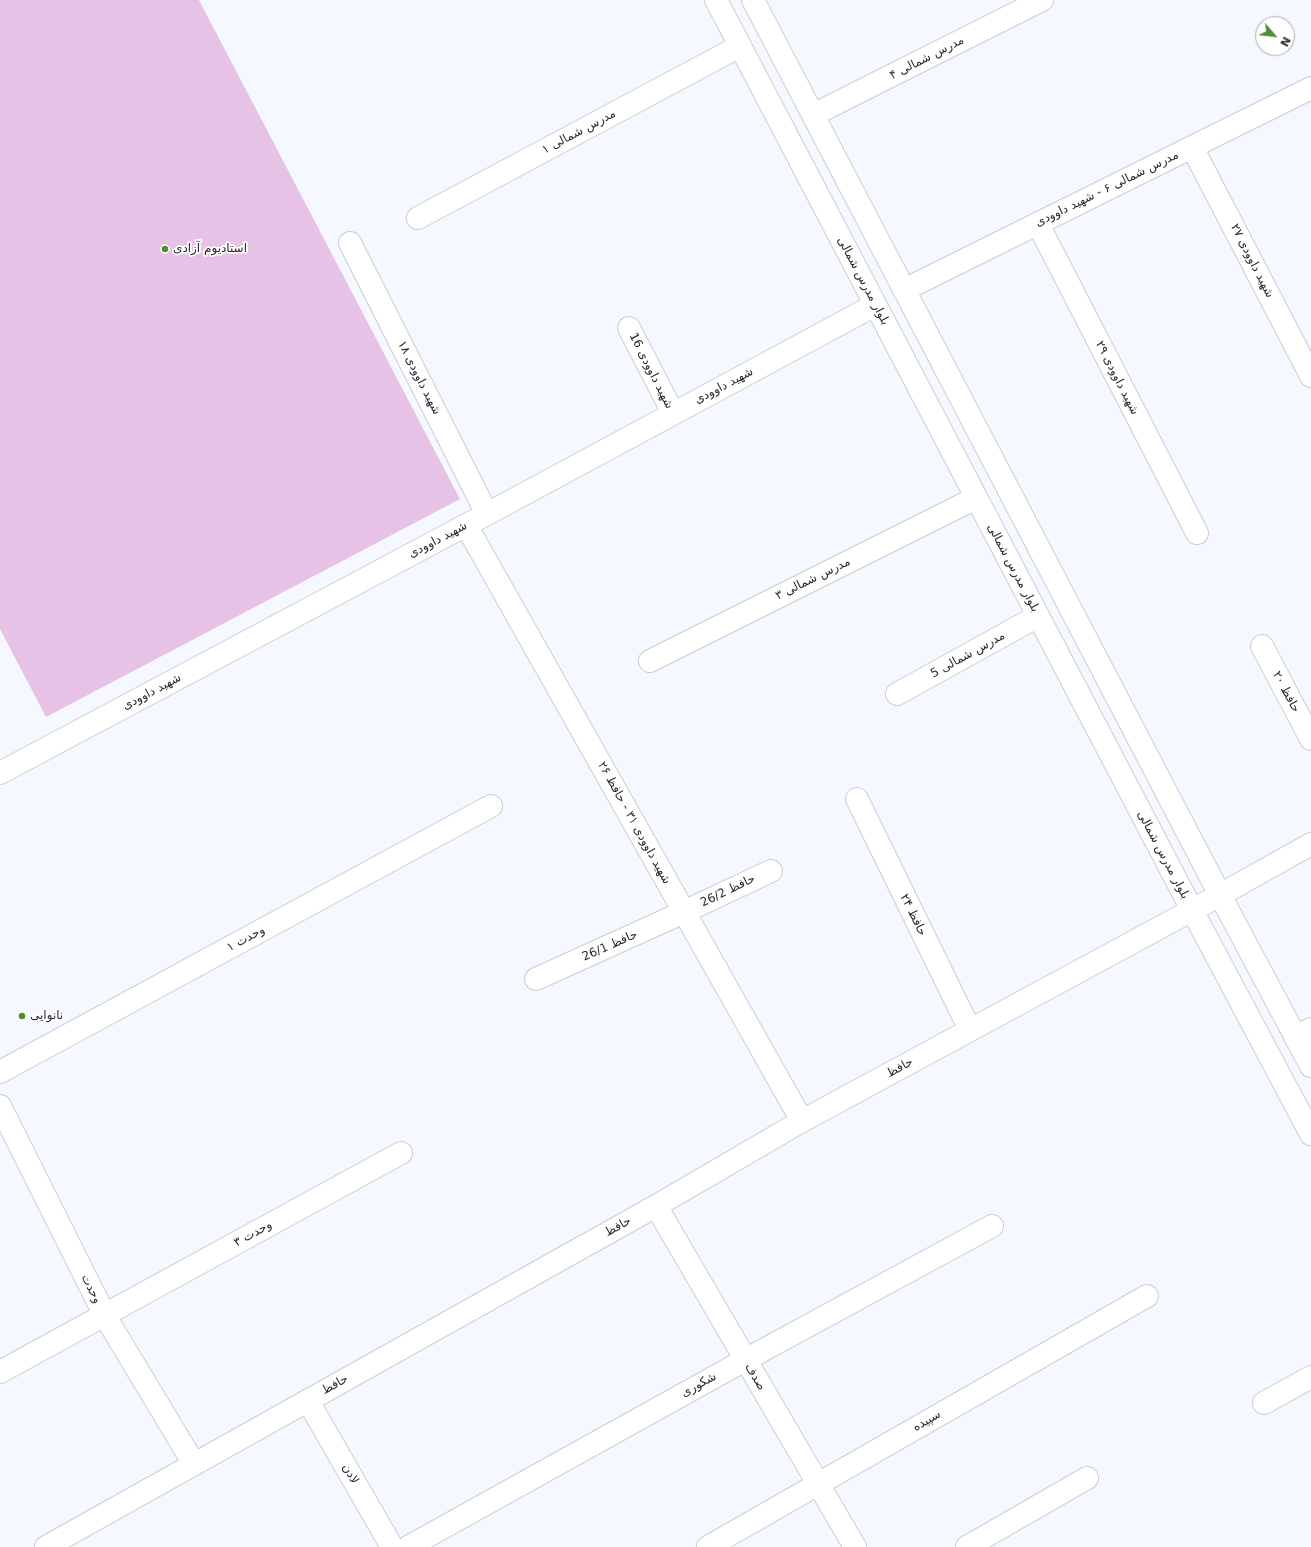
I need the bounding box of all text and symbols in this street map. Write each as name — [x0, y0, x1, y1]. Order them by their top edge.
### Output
north arrow — [1255, 16, 1295, 56]
street label: مدرس شمالی ۴ — [887, 33, 967, 83]
text: N — [1277, 34, 1293, 49]
street label: مدرس شمالی ۱ — [540, 106, 618, 158]
street label: مدرس شمالی ۶ - شهید داوودی — [1033, 148, 1181, 230]
street label: شهید داوودی ۲۷ — [1227, 222, 1277, 300]
street label: بلوار مدرس شمالی — [834, 234, 892, 328]
place label: استادیوم آزادی — [173, 242, 247, 256]
marker: استادیوم آزادی — [160, 244, 170, 254]
street label: شهید داوودی 16 — [626, 331, 676, 411]
street label: شهید داوودی ۱۸ — [394, 339, 444, 417]
street label: شهید داوودی ۲۹ — [1092, 339, 1142, 417]
street label: شهید داوودی — [692, 365, 756, 407]
street label: شهید داوودی — [406, 519, 470, 561]
street label: بلوار مدرس شمالی — [984, 521, 1042, 615]
street label: مدرس شمالی ۳ — [773, 555, 853, 603]
street label: مدرس شمالی 5 — [928, 629, 1008, 681]
street label: حافظ ۲۰ — [1269, 669, 1303, 715]
street label: شهید داوودی — [120, 671, 184, 713]
street label: شهید داوودی ۳۱ - حافظ ۲۶ — [594, 759, 674, 887]
street label: بلوار مدرس شمالی — [1134, 808, 1192, 902]
street label: حافظ 26/2 — [698, 872, 758, 910]
street label: حافظ ۲۴ — [897, 892, 929, 938]
street label: وحدت ۱ — [224, 923, 268, 955]
street label: حافظ 26/1 — [580, 927, 640, 965]
place label: نانوایی — [30, 1009, 63, 1023]
marker: نانوایی — [17, 1011, 27, 1021]
street label: حافظ — [884, 1055, 916, 1081]
street label: حافظ — [602, 1214, 634, 1240]
street label: وحدت ۳ — [232, 1218, 274, 1250]
street label: وحدت — [78, 1272, 104, 1306]
street label: صدف — [742, 1361, 768, 1393]
street label: شکوری — [679, 1369, 719, 1401]
street label: حافظ — [319, 1372, 351, 1398]
street label: سپیده — [910, 1407, 944, 1435]
street label: لادن — [339, 1461, 361, 1487]

